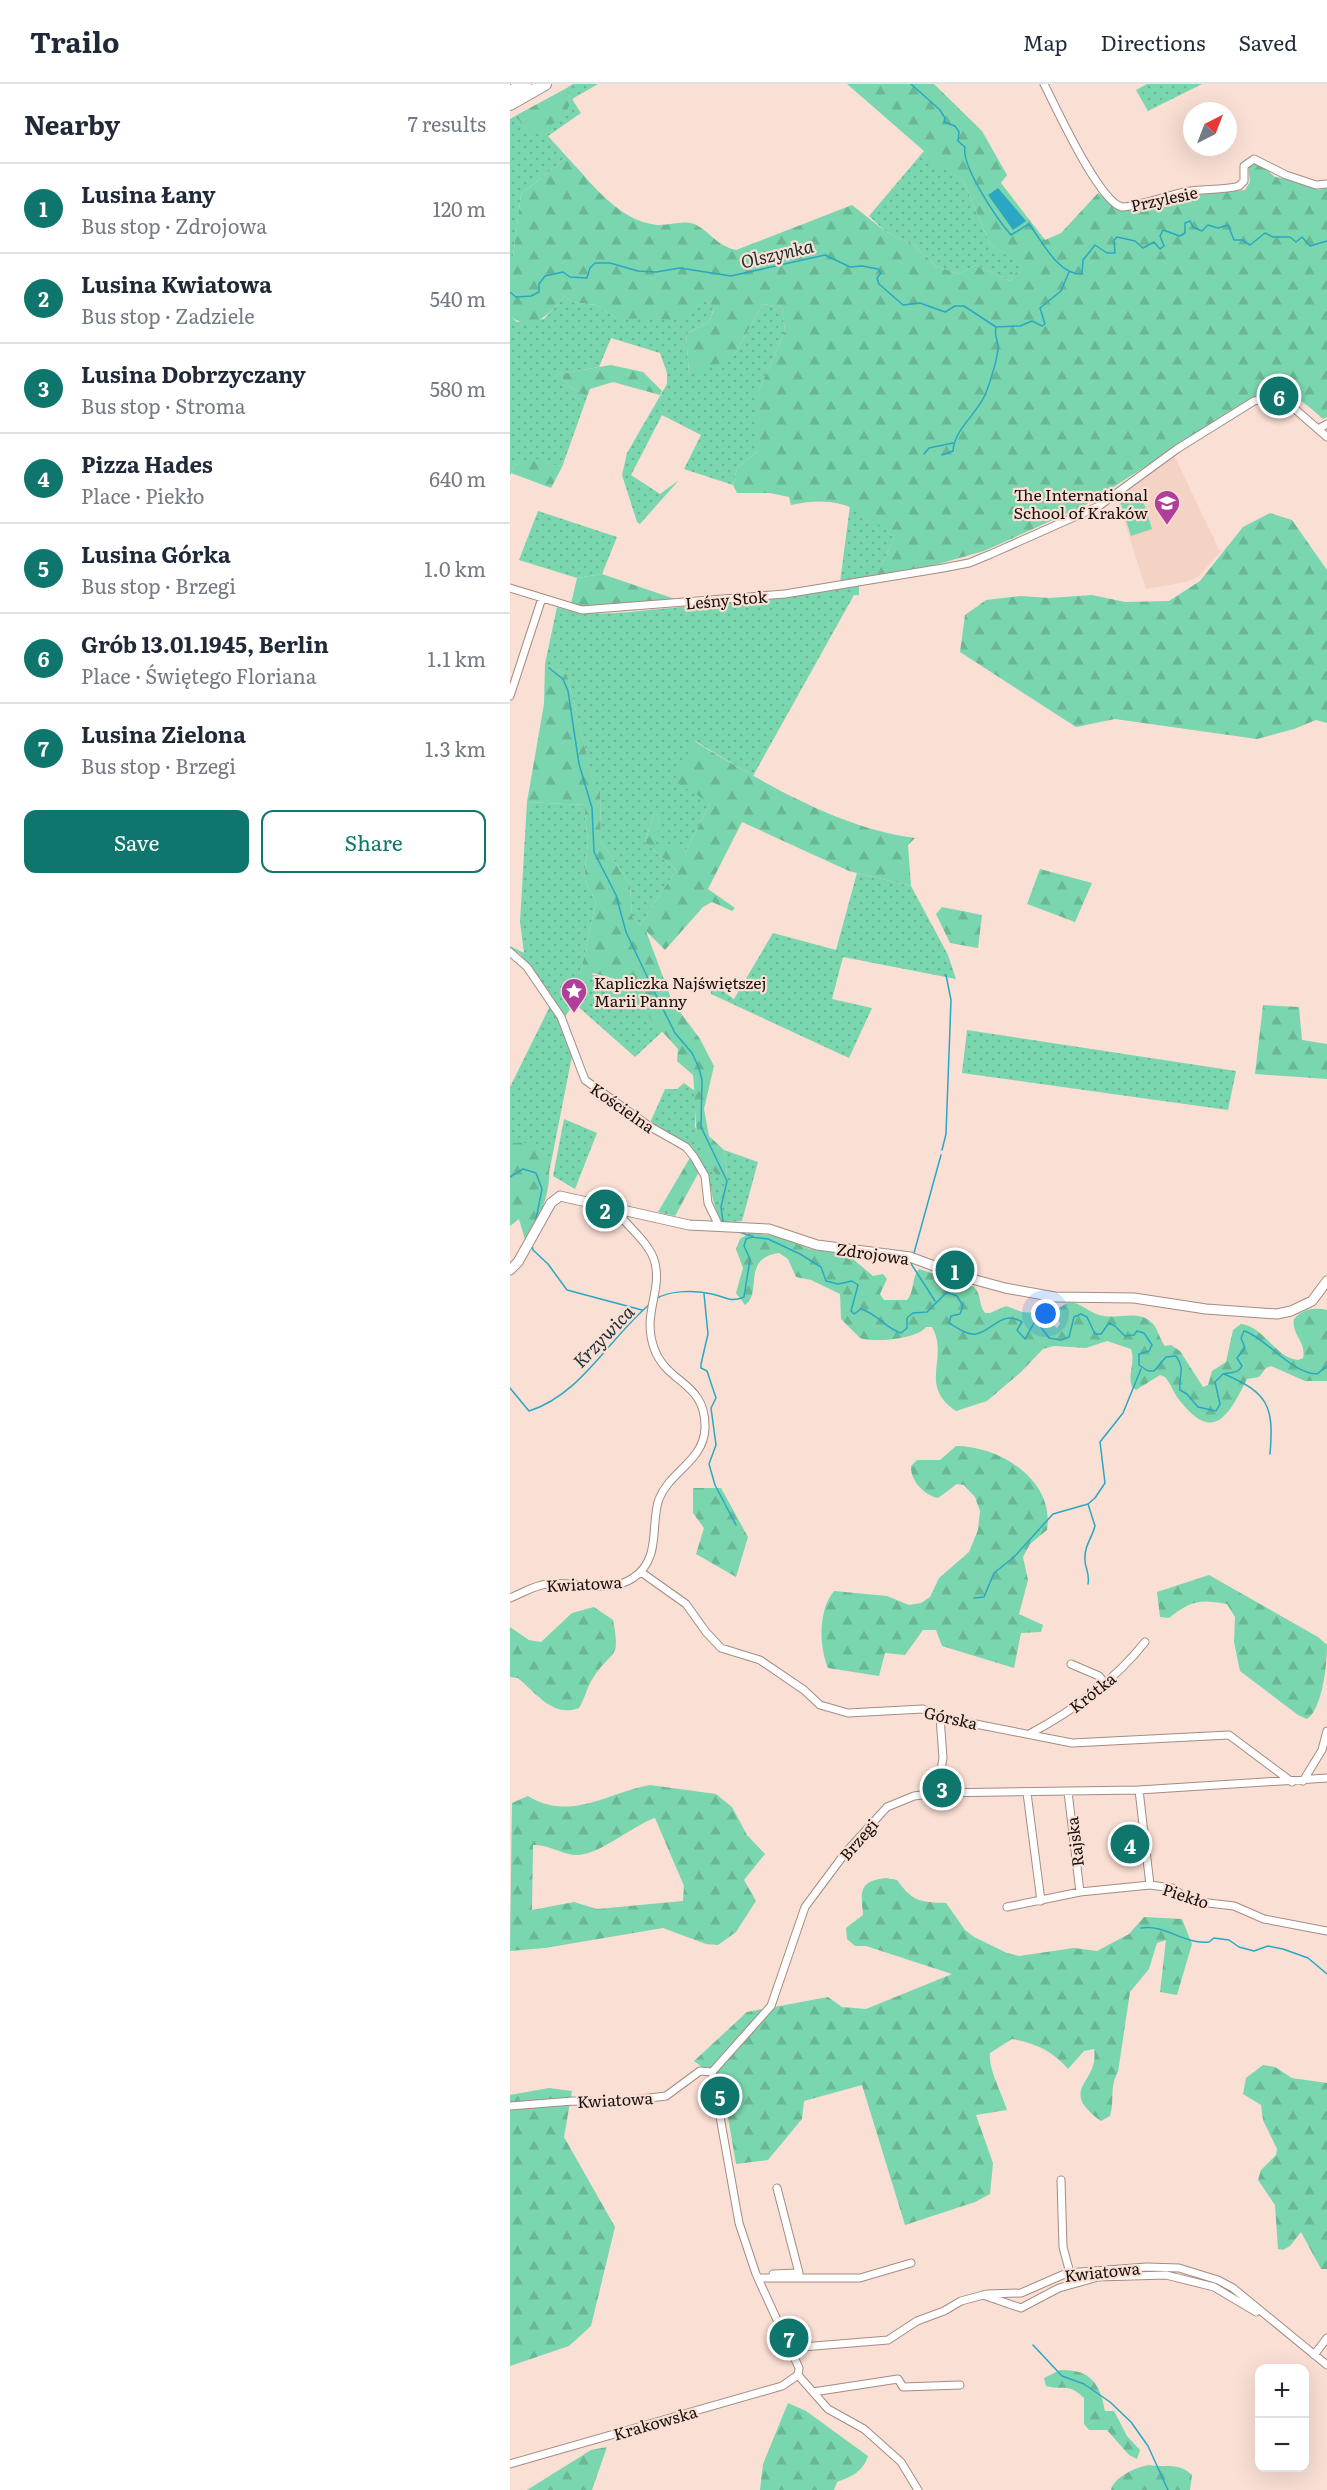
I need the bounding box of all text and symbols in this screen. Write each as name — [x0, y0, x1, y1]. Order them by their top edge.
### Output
text: Trailo — [30, 20, 119, 62]
text: Map — [1023, 26, 1068, 57]
text: Directions — [1101, 26, 1206, 57]
text: Saved — [1239, 26, 1297, 57]
north arrow — [1183, 102, 1237, 156]
text: Nearby — [24, 104, 120, 143]
text: 7 results — [408, 108, 486, 138]
text: Lusina Łany — [81, 177, 215, 210]
street label: Przylesie — [1128, 179, 1200, 217]
text: 1 — [39, 193, 48, 223]
text: 120 m — [433, 193, 486, 223]
text: Bus stop · Zdrojowa — [81, 210, 267, 240]
water label: Olszynka — [738, 231, 817, 274]
text: Lusina Kwiatowa — [81, 267, 272, 300]
text: 2 — [38, 283, 49, 313]
text: 540 m — [430, 283, 486, 313]
text: Bus stop · Zadziele — [81, 300, 255, 330]
text: Lusina Dobrzyczany — [81, 357, 306, 390]
text: 3 — [38, 373, 49, 403]
text: 580 m — [430, 373, 486, 403]
pin: 6 — [1260, 374, 1298, 418]
text: Bus stop · Stroma — [81, 390, 246, 420]
text: Pizza Hades — [81, 447, 213, 480]
text: 4 — [37, 463, 50, 493]
text: 640 m — [429, 463, 486, 493]
text: Place · Piekło — [81, 480, 205, 510]
place label: The International School of Kraków — [1013, 482, 1148, 524]
school or university icon: The International School of Kraków — [1152, 488, 1182, 526]
text: Lusina Górka — [81, 537, 231, 570]
text: 5 — [38, 553, 49, 583]
text: 1.0 km — [424, 553, 486, 583]
text: Bus stop · Brzegi — [81, 570, 236, 600]
street label: Leśny Stok — [684, 583, 768, 615]
text: Grób 13.01.1945, Berlin — [81, 627, 329, 660]
text: 6 — [38, 643, 49, 673]
text: 1.1 km — [428, 643, 486, 673]
text: Place · Świętego Floriana — [81, 660, 317, 690]
text: Lusina Zielona — [81, 717, 246, 750]
text: 7 — [38, 733, 49, 763]
text: 1.3 km — [425, 733, 486, 763]
text: Bus stop · Brzegi — [81, 750, 236, 780]
button: Save — [24, 810, 249, 873]
button: Share — [261, 810, 486, 873]
place label: Kapliczka Najświętszej Marii Panny — [594, 970, 767, 1012]
place icon: Kapliczka Najświętszej Marii Panny — [559, 976, 589, 1014]
street label: Kościelna — [586, 1076, 660, 1138]
pin: 2 — [586, 1186, 625, 1232]
street label: Zdrojowa — [835, 1236, 911, 1270]
pin: 1 — [936, 1248, 974, 1292]
water label: Krzywica — [566, 1298, 640, 1374]
your location — [1031, 1299, 1060, 1328]
street label: Kwiatowa — [545, 1569, 623, 1597]
street label: Krótka — [1064, 1666, 1121, 1718]
street label: Górska — [922, 1699, 981, 1735]
pin: 3 — [922, 1766, 962, 1810]
street label: Brzegi — [833, 1813, 883, 1865]
street label: Rajska — [1059, 1815, 1089, 1868]
pin: 4 — [1110, 1822, 1150, 1866]
street label: Piekło — [1160, 1876, 1212, 1914]
pin: 5 — [700, 2074, 740, 2118]
street label: Kwiatowa — [576, 2085, 654, 2113]
street label: Kwiatowa — [1063, 2255, 1141, 2287]
pin: 7 — [770, 2316, 808, 2360]
map controls — [1255, 2364, 1309, 2472]
button: + — [1255, 2364, 1309, 2418]
street label: Krakowska — [610, 2398, 700, 2445]
button: − — [1255, 2418, 1309, 2472]

